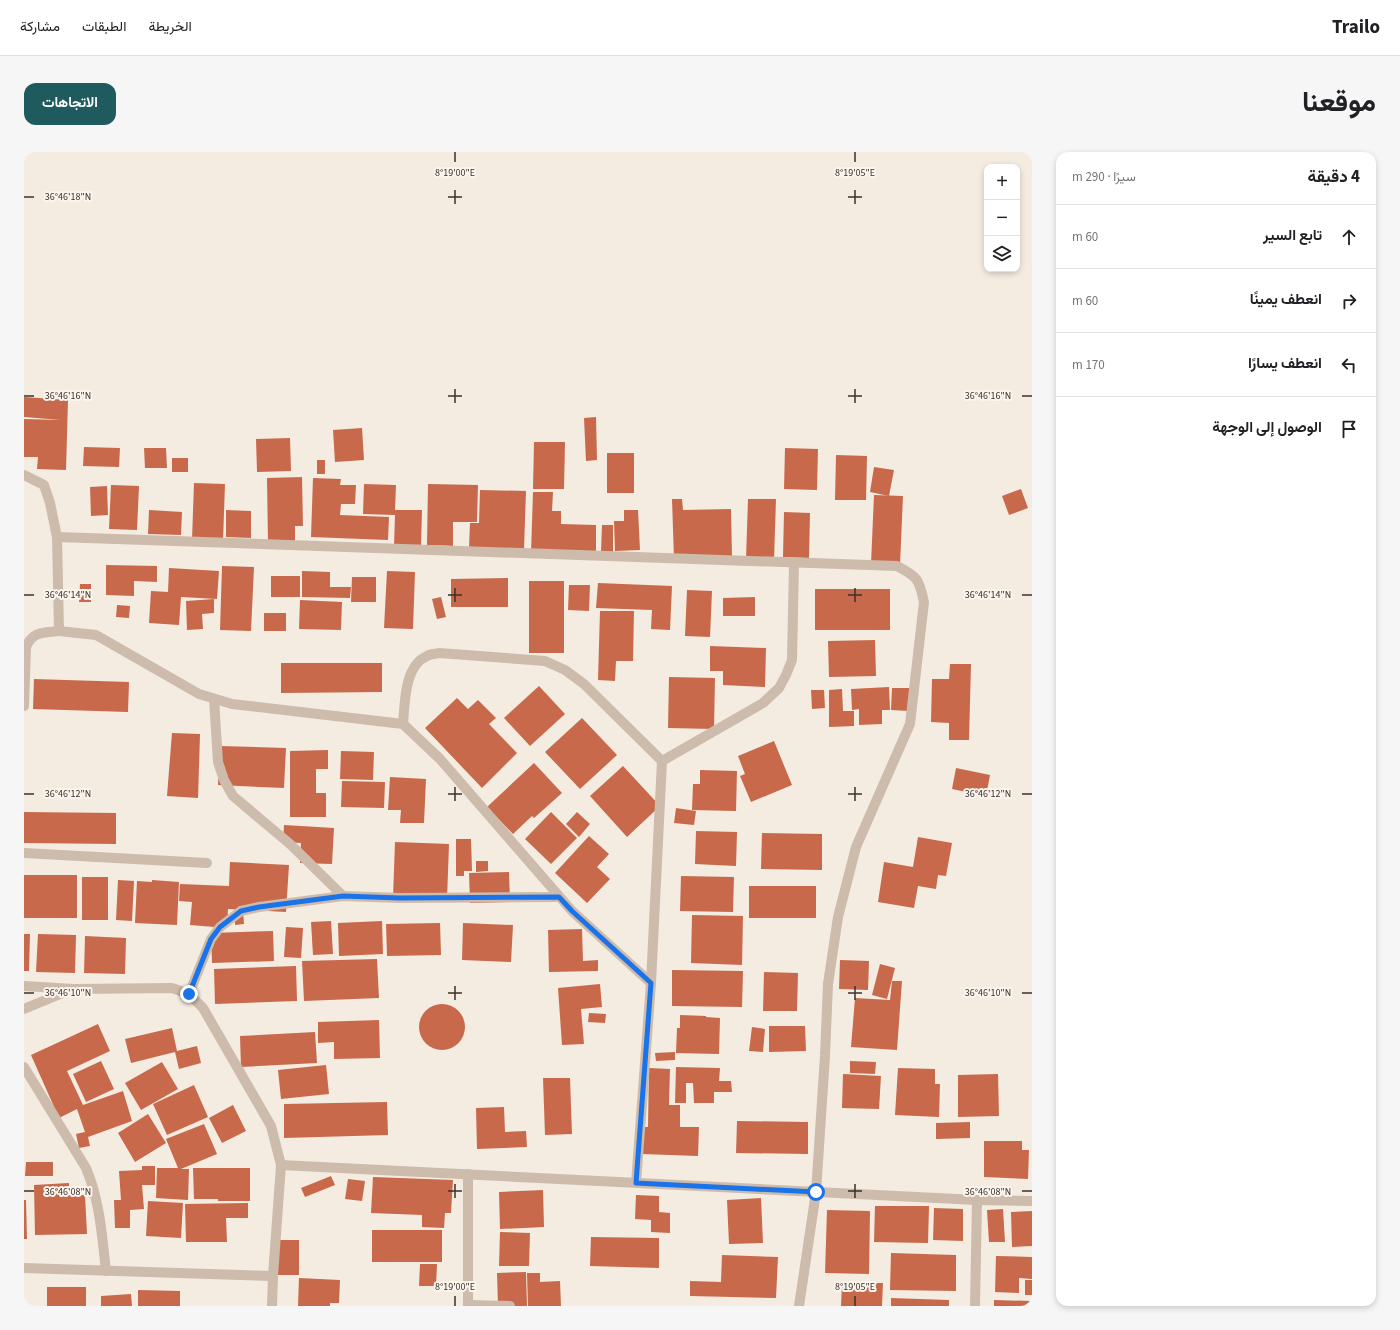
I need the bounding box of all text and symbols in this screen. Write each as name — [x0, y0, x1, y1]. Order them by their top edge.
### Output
text: Trailo — [1332, 14, 1380, 41]
text: مشاركة — [20, 17, 60, 37]
text: الطبقات — [82, 17, 126, 37]
text: الخريطة — [148, 17, 192, 37]
text: موقعنا — [1302, 82, 1376, 122]
button: الاتجاهات — [24, 83, 116, 125]
map controls — [984, 164, 1020, 272]
button: + — [984, 164, 1020, 200]
text: 4 دقيقة — [1308, 165, 1360, 189]
text: 8°19'00"E — [435, 166, 475, 180]
text: 8°19'05"E — [835, 166, 875, 180]
text: سيرًا · 290 m — [1072, 168, 1136, 186]
text: 36°46'18"N — [45, 190, 91, 204]
button: − — [984, 200, 1020, 236]
text: تابع السير — [1263, 225, 1322, 246]
icon: ahead — [1338, 226, 1360, 248]
text: 60 m — [1072, 228, 1098, 246]
button: layers — [984, 236, 1020, 272]
text: انعطف يمينًا — [1250, 289, 1322, 310]
icon: right — [1338, 290, 1360, 312]
text: 60 m — [1072, 292, 1098, 310]
text: انعطف يسارًا — [1248, 353, 1322, 374]
icon: left — [1338, 354, 1360, 376]
text: 170 m — [1072, 356, 1105, 374]
text: 36°46'16"N — [45, 389, 91, 403]
text: 36°46'16"N — [965, 389, 1011, 403]
text: الوصول إلى الوجهة — [1212, 417, 1322, 438]
icon: arrive — [1338, 418, 1360, 440]
text: 36°46'14"N — [45, 588, 91, 602]
text: 36°46'14"N — [965, 588, 1011, 602]
text: 36°46'12"N — [45, 787, 91, 801]
text: 36°46'12"N — [965, 787, 1011, 801]
route end — [180, 985, 198, 1003]
text: 36°46'10"N — [45, 986, 91, 1000]
text: 36°46'10"N — [965, 986, 1011, 1000]
route start — [807, 1183, 825, 1201]
text: 36°46'08"N — [45, 1185, 91, 1199]
text: 36°46'08"N — [965, 1185, 1011, 1199]
text: 8°19'00"E — [435, 1280, 475, 1294]
text: 8°19'05"E — [835, 1280, 875, 1294]

